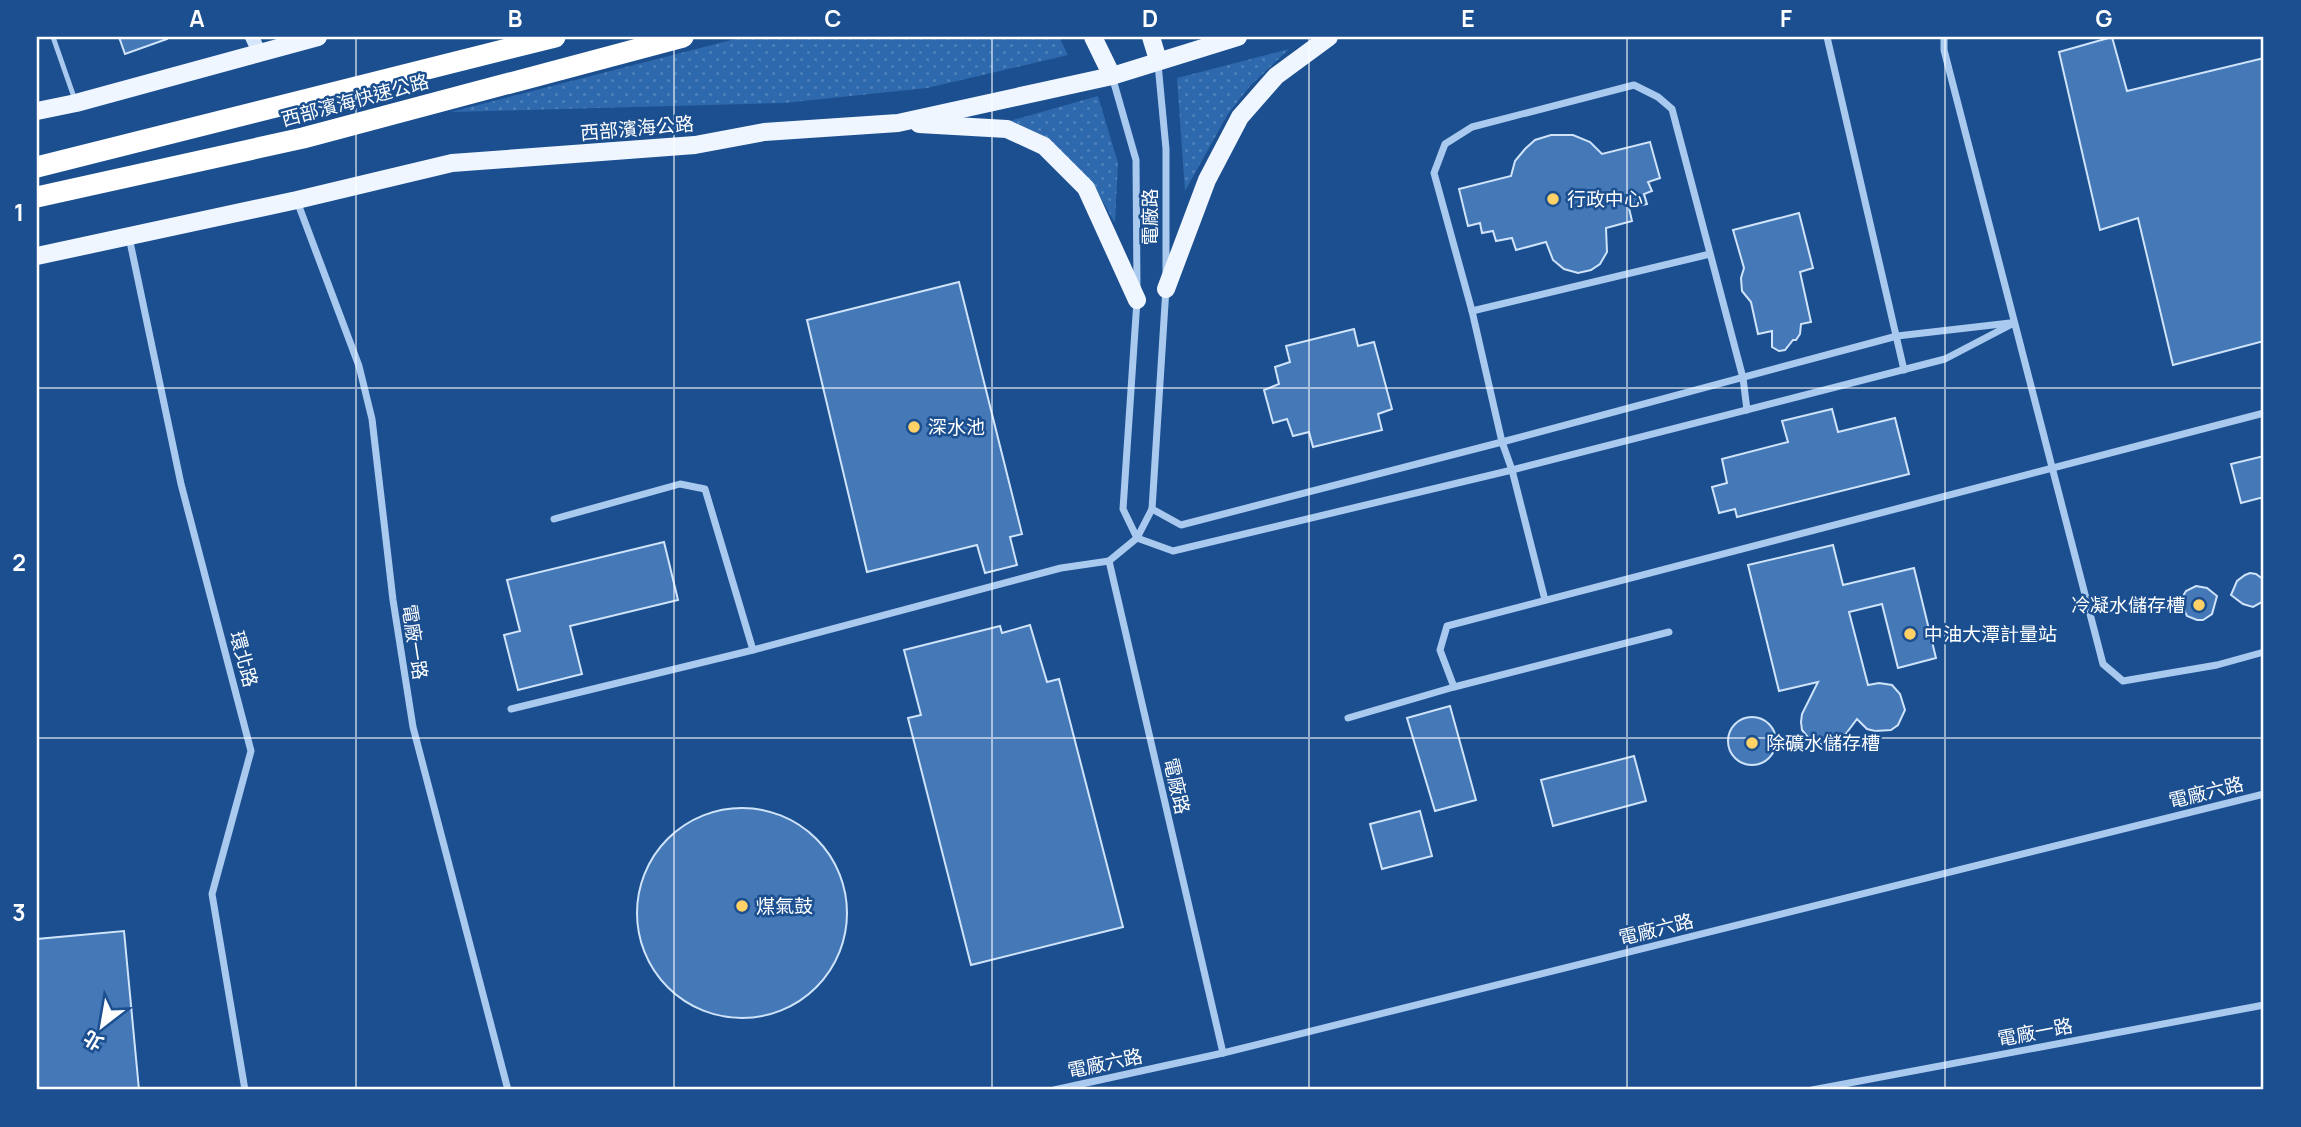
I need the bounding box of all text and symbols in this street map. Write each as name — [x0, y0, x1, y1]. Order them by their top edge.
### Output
text: A — [189, 2, 205, 34]
text: B — [508, 2, 522, 34]
text: C — [825, 2, 842, 34]
text: D — [1142, 2, 1158, 34]
text: E — [1461, 2, 1475, 34]
text: F — [1780, 2, 1792, 34]
text: G — [2096, 2, 2113, 34]
street label: 西部濱海快速公路 — [278, 68, 432, 132]
street label: 西部濱海公路 — [579, 110, 695, 146]
place label: 行政中心 — [1567, 186, 1643, 212]
street label: 電廠路 — [1137, 188, 1163, 246]
marker: 行政中心 — [1545, 191, 1561, 207]
text: 1 — [14, 196, 24, 228]
place label: 深水池 — [928, 414, 985, 440]
marker: 深水池 — [906, 419, 922, 435]
text: 2 — [12, 546, 26, 578]
place label: 冷凝水儲存槽 — [2071, 592, 2185, 618]
marker: 冷凝水儲存槽 — [2191, 597, 2207, 613]
street label: 電廠一路 — [396, 602, 434, 682]
place label: 中油大潭計量站 — [1924, 621, 2057, 647]
marker: 中油大潭計量站 — [1902, 626, 1918, 642]
street label: 環北路 — [224, 628, 264, 690]
place label: 除礦水儲存槽 — [1766, 730, 1880, 756]
marker: 除礦水儲存槽 — [1744, 735, 1760, 751]
street label: 電廠路 — [1158, 755, 1196, 817]
street label: 電廠六路 — [2166, 770, 2246, 814]
place label: 煤氣鼓 — [756, 893, 813, 919]
text: 3 — [12, 896, 26, 928]
marker: 煤氣鼓 — [734, 898, 750, 914]
street label: 電廠六路 — [1616, 907, 1696, 951]
north arrow — [66, 990, 136, 1060]
street label: 電廠一路 — [1995, 1012, 2075, 1052]
text: 北 — [78, 1025, 108, 1057]
street label: 電廠六路 — [1065, 1042, 1145, 1084]

